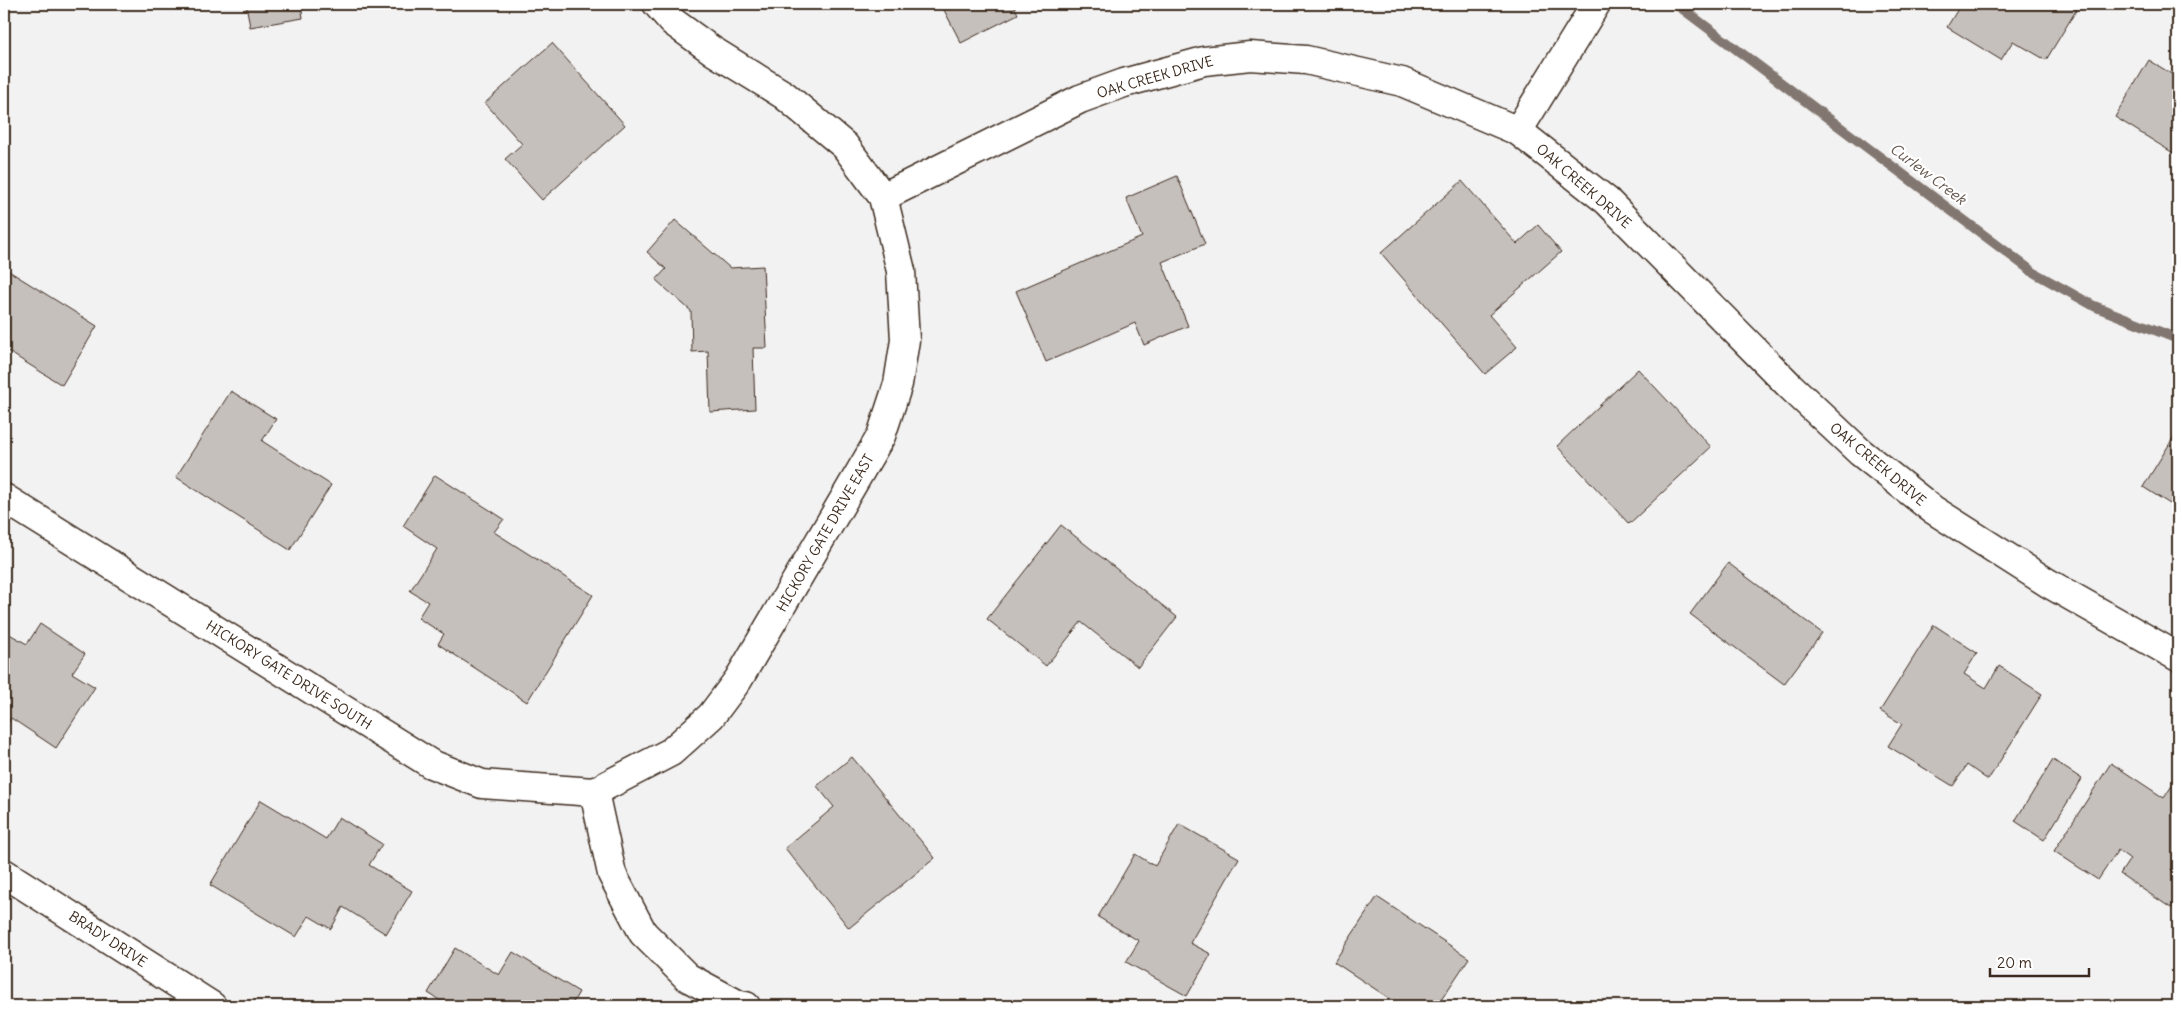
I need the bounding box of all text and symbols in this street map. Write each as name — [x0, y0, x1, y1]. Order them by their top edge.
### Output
street label: OAK CREEK DRIVE — [1095, 52, 1215, 102]
water label: Curlew Creek — [1886, 139, 1971, 209]
street label: OAK CREEK DRIVE — [1533, 140, 1635, 232]
street label: OAK CREEK DRIVE — [1826, 418, 1930, 510]
street label: HICKORY GATE DRIVE EAST — [772, 451, 878, 615]
street label: HICKORY GATE DRIVE SOUTH — [203, 616, 375, 734]
street label: BRADY DRIVE — [65, 907, 151, 971]
scale bar — [1990, 945, 2088, 977]
text: 20 m — [1997, 953, 2032, 972]

